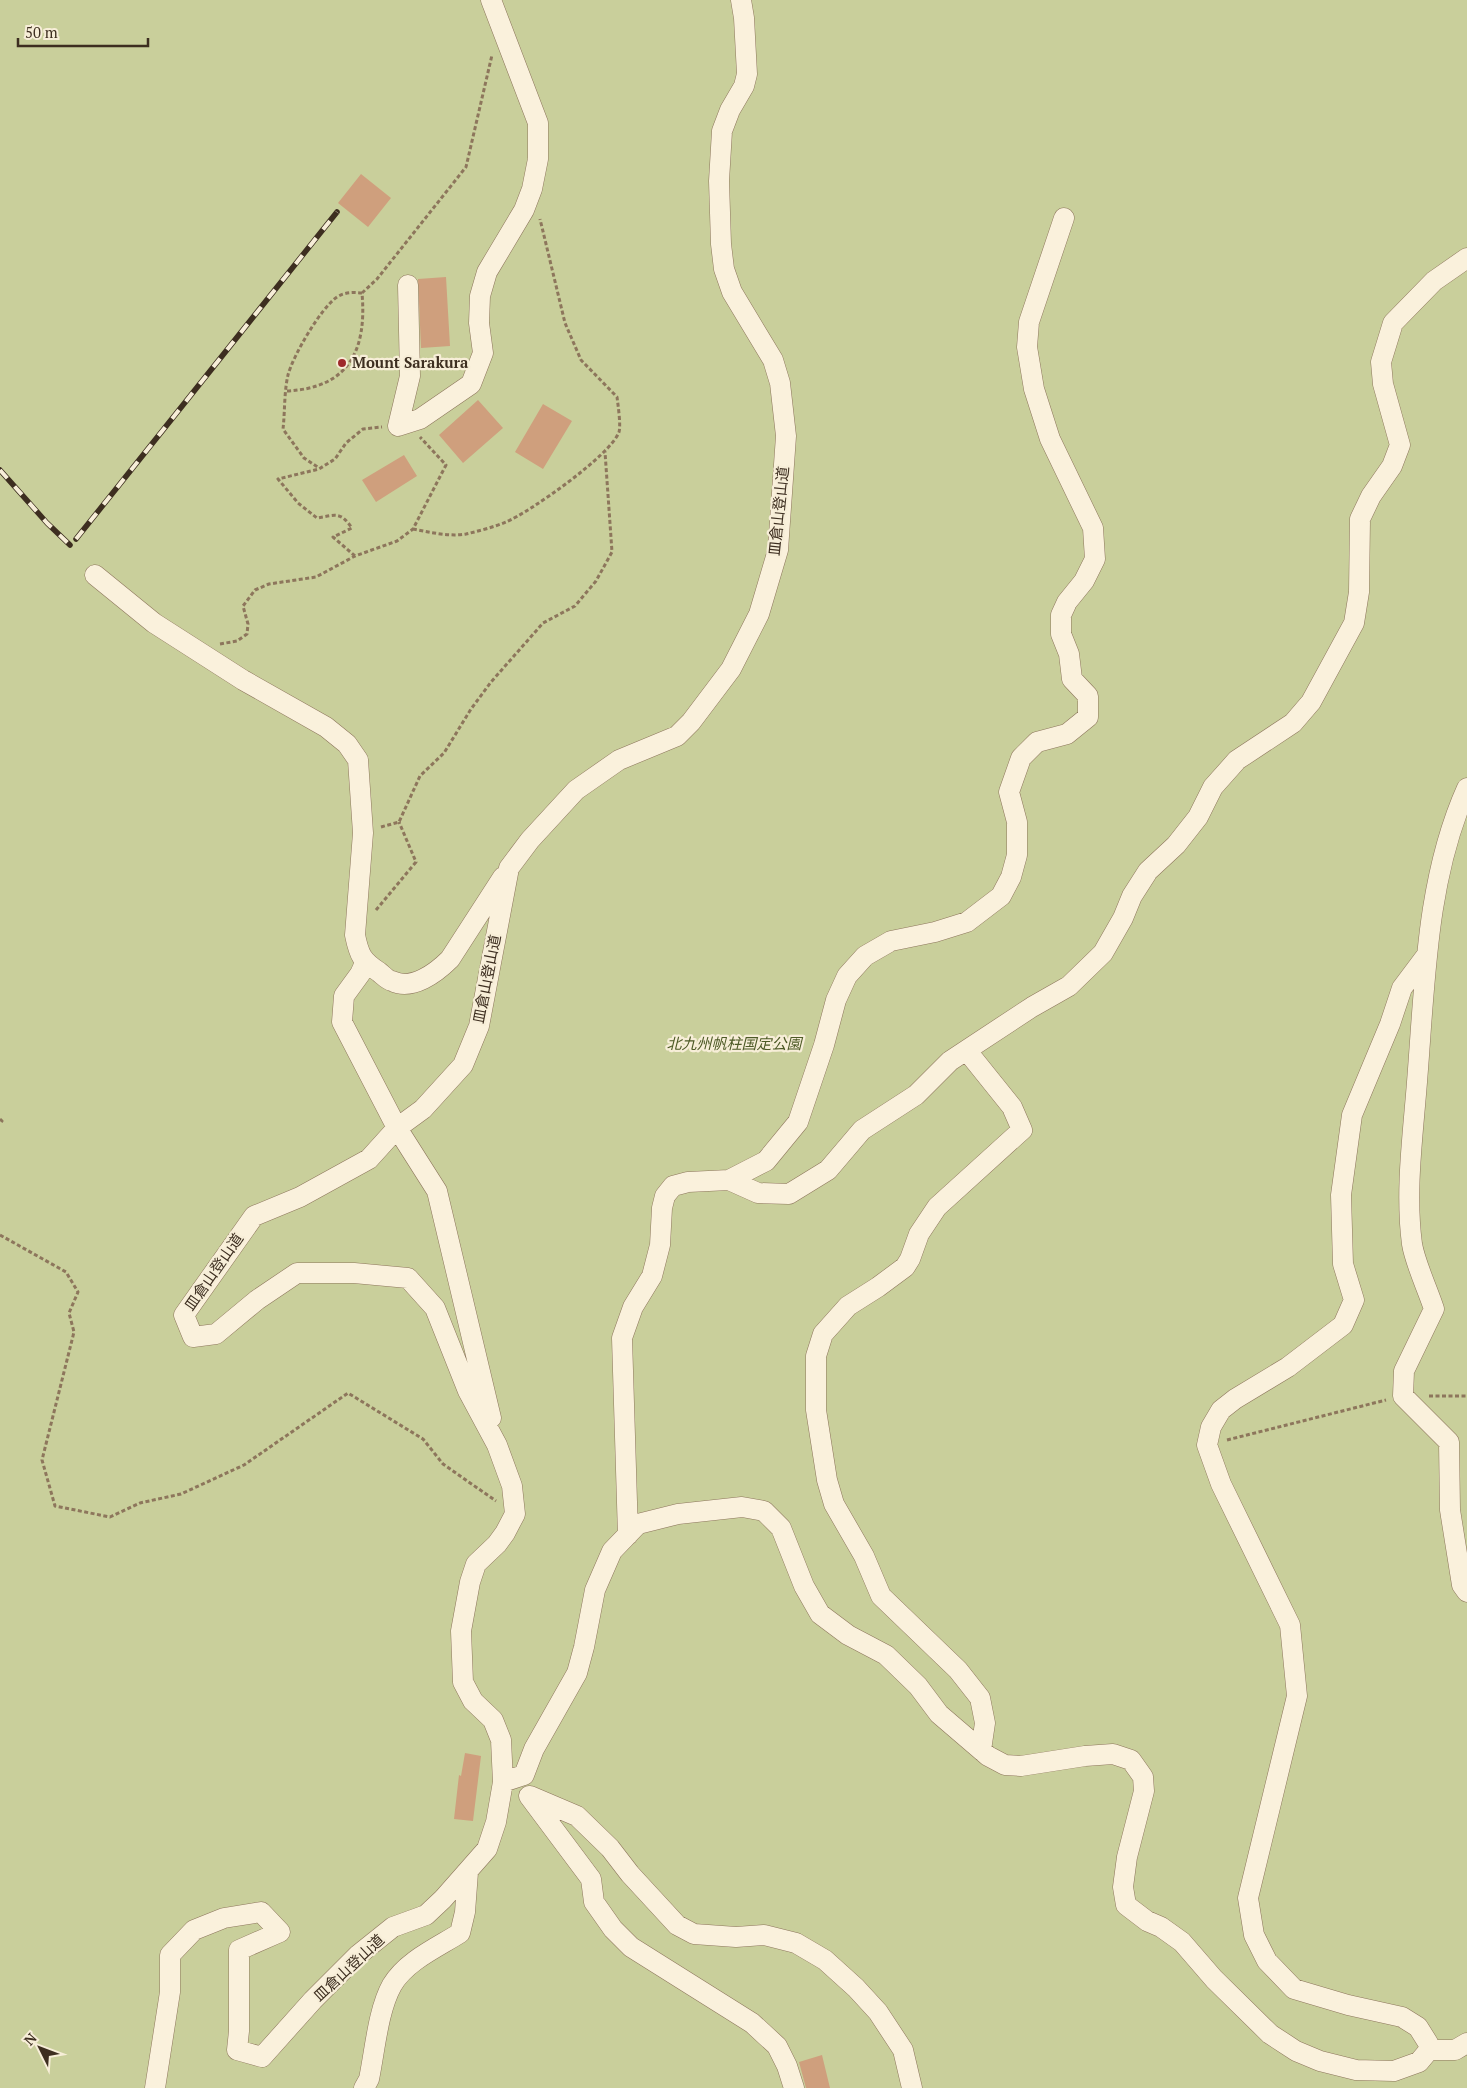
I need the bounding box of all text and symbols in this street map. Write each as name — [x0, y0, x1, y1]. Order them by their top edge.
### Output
scale bar — [18, 15, 148, 47]
text: 50 m — [25, 22, 58, 42]
place label: Mount Sarakura — [352, 352, 469, 372]
marker: Mount Sarakura — [336, 357, 348, 369]
street label: 皿倉山登山道 — [763, 465, 793, 557]
street label: 皿倉山登山道 — [468, 933, 504, 1025]
park label: 北九州帆柱国定公園 — [666, 1033, 803, 1053]
street label: 皿倉山登山道 — [179, 1229, 247, 1314]
street label: 皿倉山登山道 — [309, 1929, 388, 2005]
north arrow — [15, 2023, 65, 2073]
text: N — [19, 2028, 41, 2049]

